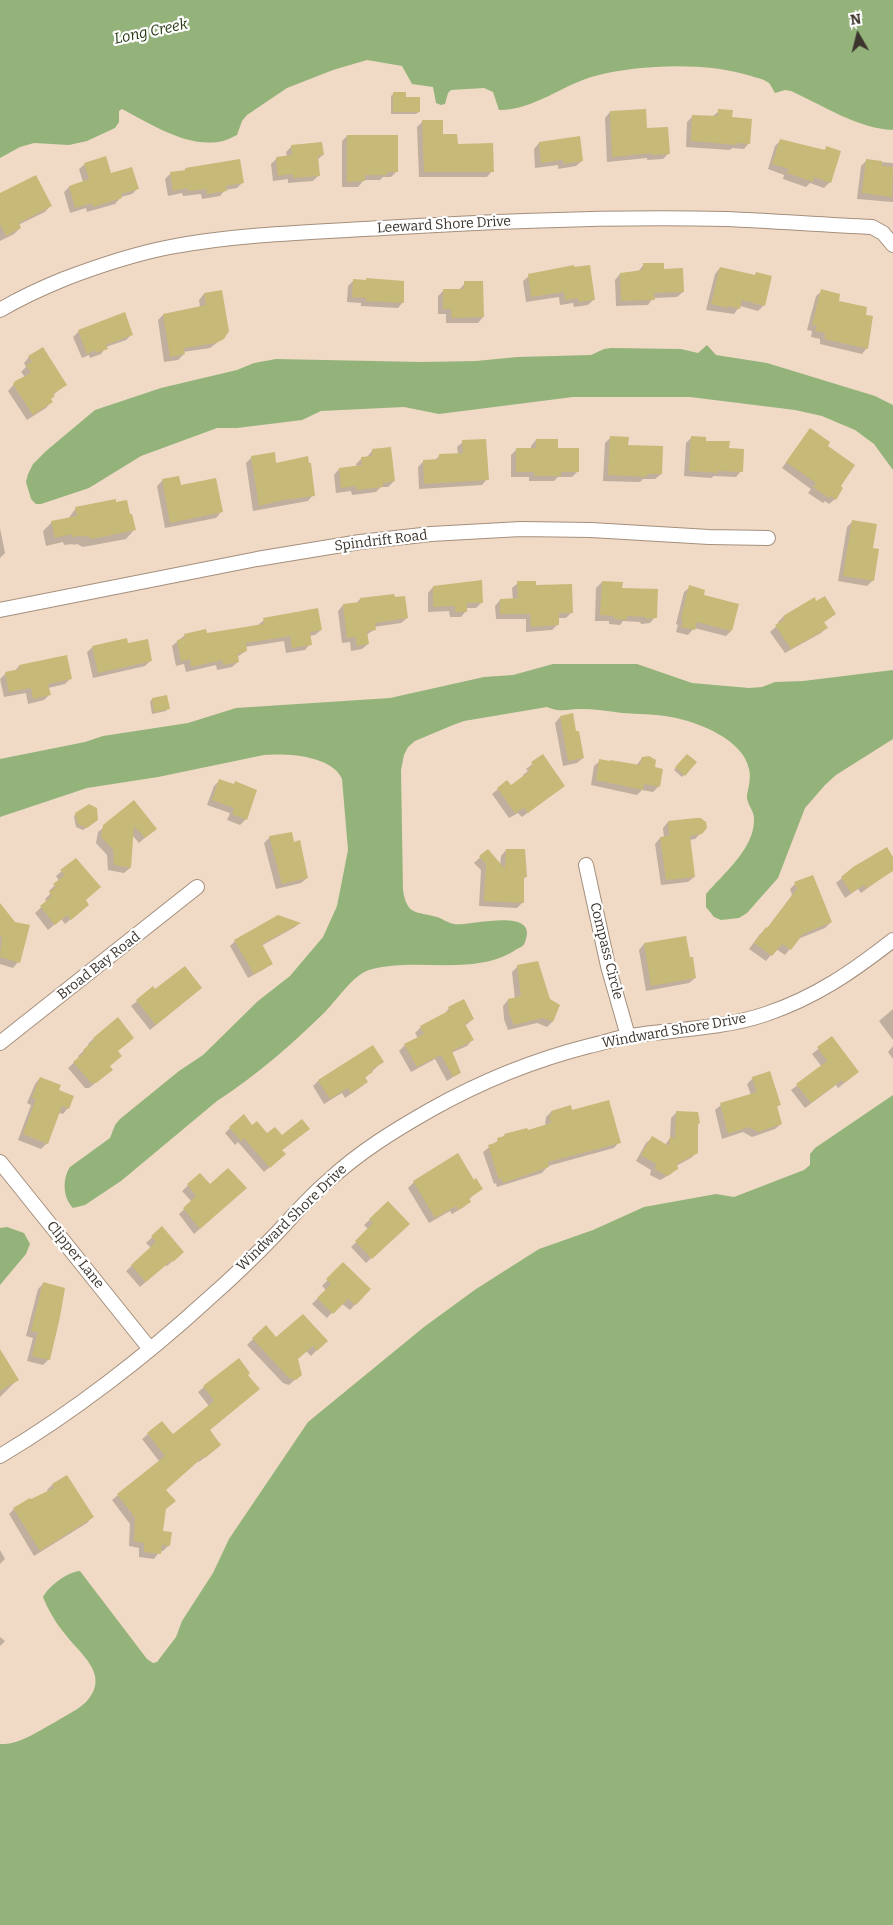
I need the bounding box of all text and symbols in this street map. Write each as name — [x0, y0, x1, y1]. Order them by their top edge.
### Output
north arrow — [833, 10, 883, 60]
text: N — [849, 10, 862, 29]
water label: Long Creek — [113, 15, 189, 49]
street label: Leeward Shore Drive — [377, 213, 511, 237]
street label: Spindrift Road — [334, 527, 428, 555]
street label: Compass Circle — [586, 901, 626, 1001]
street label: Broad Bay Road — [54, 928, 144, 1004]
street label: Windward Shore Drive — [600, 1010, 748, 1052]
street label: Windward Shore Drive — [234, 1161, 350, 1275]
street label: Clipper Lane — [43, 1218, 107, 1292]

